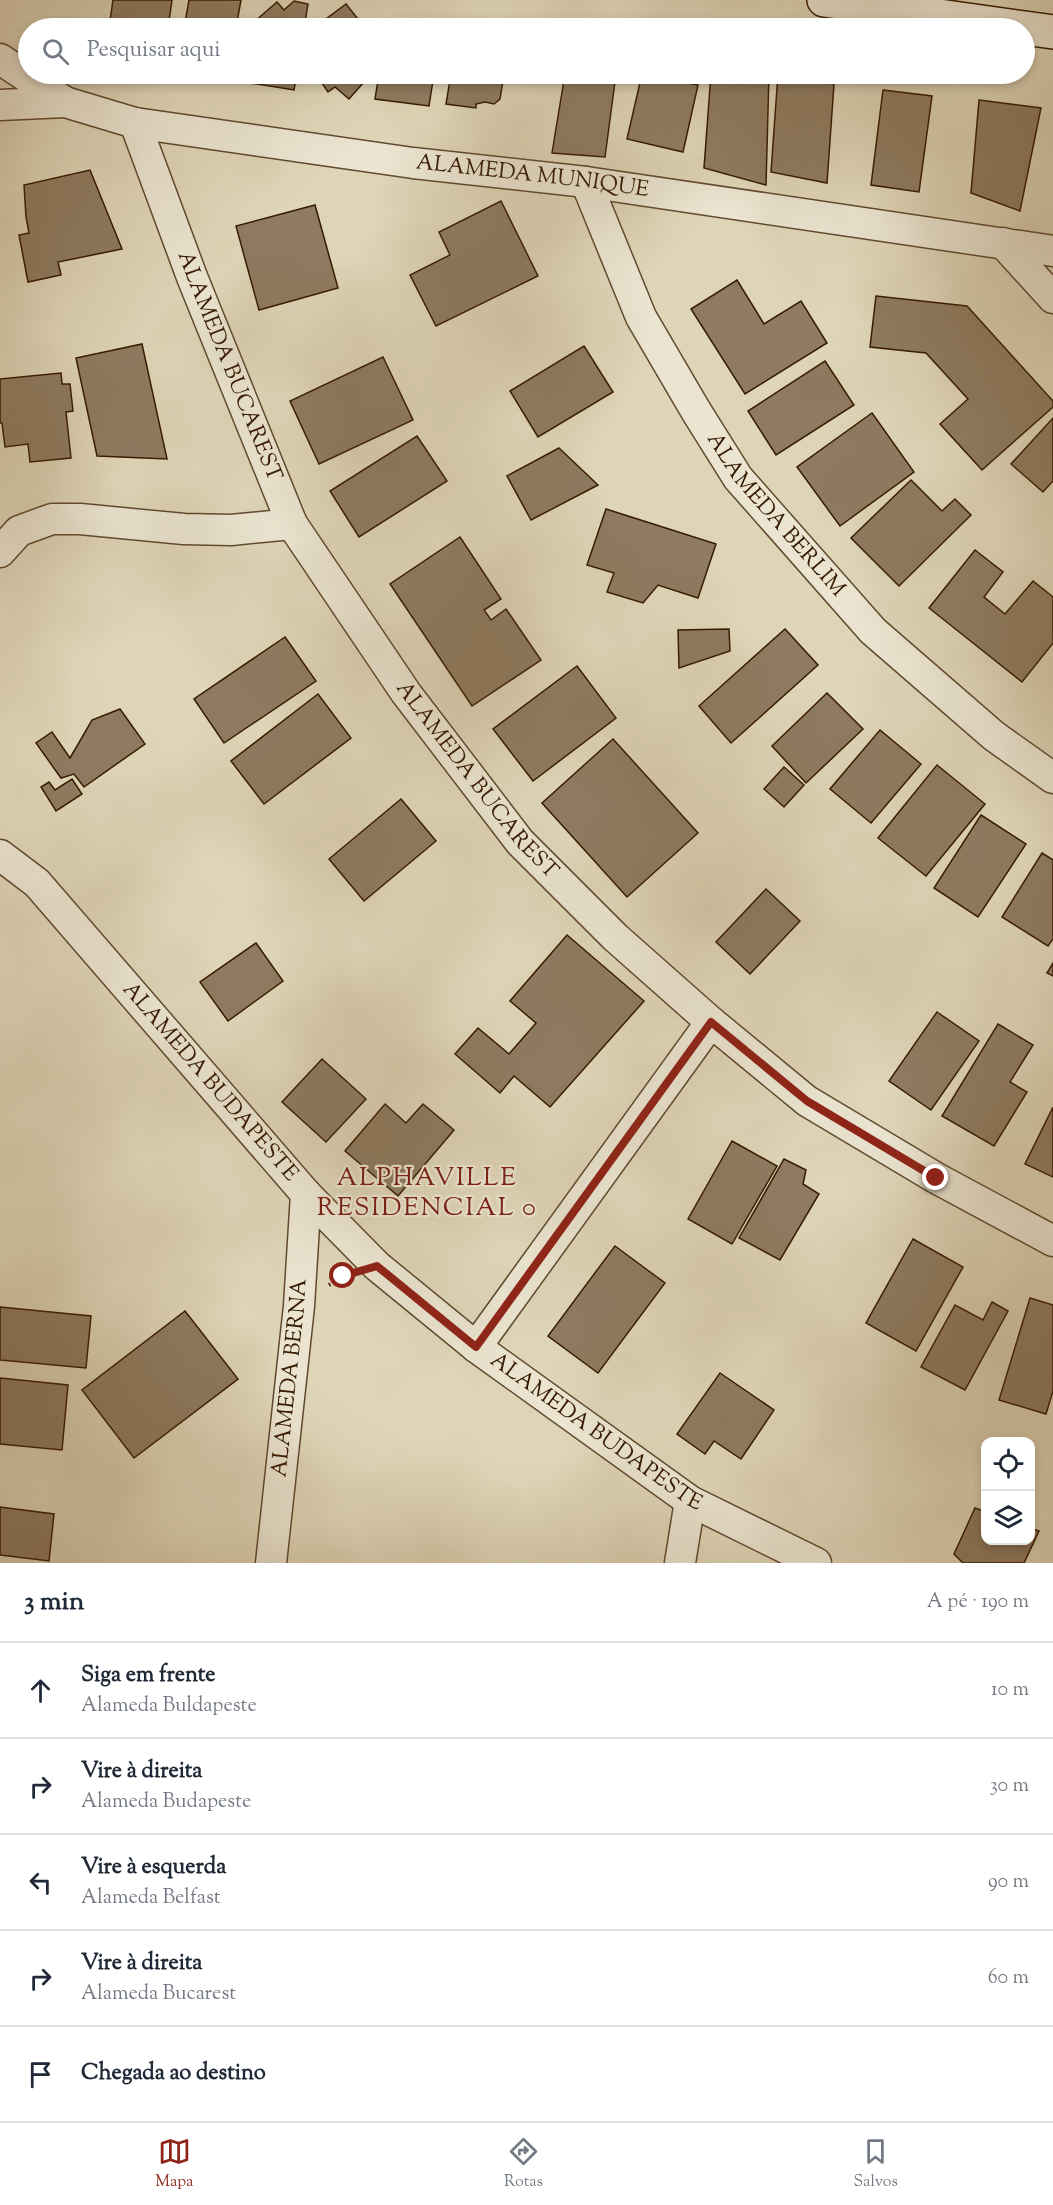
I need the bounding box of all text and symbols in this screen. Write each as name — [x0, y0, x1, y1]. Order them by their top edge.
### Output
search box — [18, 18, 1035, 84]
icon: search — [39, 35, 72, 68]
text: Pesquisar aqui — [87, 35, 221, 67]
street label: ALAMEDA MUNIQUE — [414, 147, 651, 207]
street label: ALAMEDA BUCAREST — [168, 247, 289, 487]
street label: ALAMEDA BERLIM — [698, 427, 852, 605]
street label: ALAMEDA BUCAREST — [387, 675, 565, 887]
street label: ALAMEDA BUDAPESTE — [114, 975, 305, 1189]
district label: ALPHAVILLE RESIDENCIAL 0 — [317, 1160, 537, 1227]
route end — [922, 1164, 948, 1190]
route start — [329, 1262, 355, 1288]
street label: ALAMEDA BERNA — [264, 1278, 317, 1479]
street label: ALAMEDA BUDAPESTE — [483, 1346, 707, 1520]
map controls — [981, 1437, 1035, 1545]
button: locate — [981, 1437, 1035, 1491]
button: layers — [981, 1491, 1035, 1545]
text: 3 min — [24, 1584, 84, 1621]
text: A pé · 190 m — [927, 1588, 1029, 1617]
text: Siga em frente — [81, 1660, 216, 1692]
icon: ahead — [24, 1674, 57, 1707]
text: 10 m — [991, 1676, 1029, 1705]
text: Alameda Buldapeste — [81, 1692, 257, 1721]
text: Vire à direita — [81, 1756, 203, 1788]
icon: right — [24, 1770, 57, 1803]
text: 30 m — [990, 1772, 1029, 1801]
text: Alameda Budapeste — [81, 1788, 251, 1817]
text: Vire à esquerda — [81, 1852, 226, 1884]
icon: left — [24, 1866, 57, 1899]
text: 90 m — [988, 1868, 1029, 1897]
text: Alameda Belfast — [81, 1884, 221, 1913]
text: Vire à direita — [81, 1948, 203, 1980]
icon: right — [24, 1962, 57, 1995]
text: 60 m — [988, 1964, 1029, 1993]
text: Alameda Bucarest — [81, 1980, 236, 2009]
icon: arrive — [24, 2058, 57, 2091]
text: Chegada ao destino — [81, 2058, 266, 2090]
tab: Mapa — [155, 2135, 193, 2194]
tab: Rotas — [504, 2135, 543, 2194]
tab: Salvos — [854, 2135, 898, 2194]

